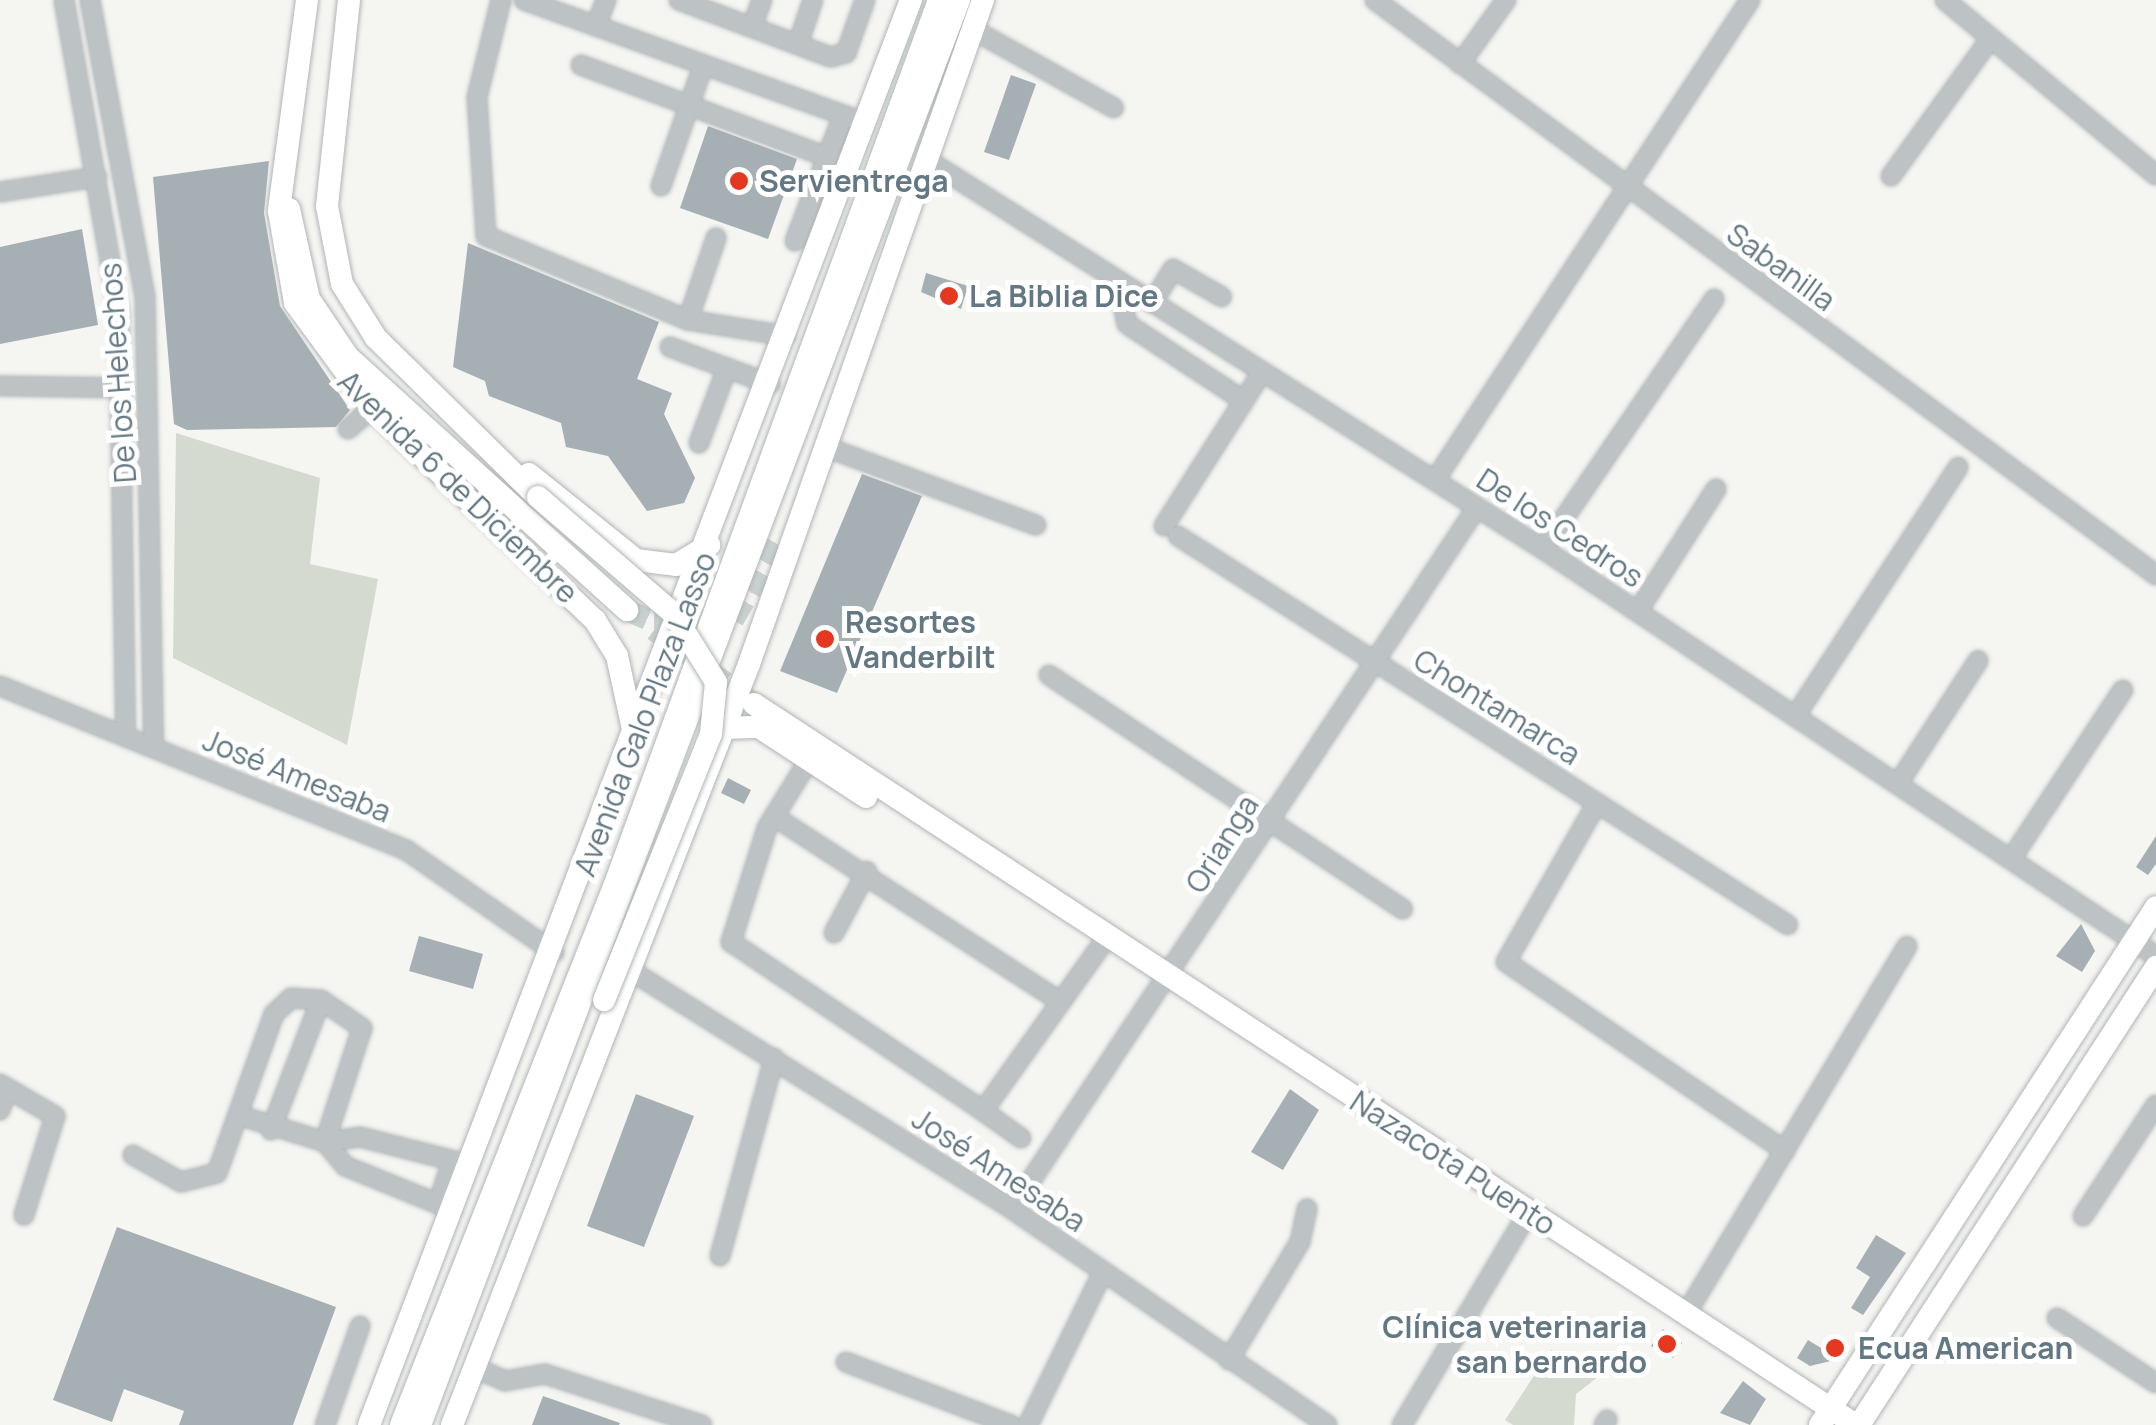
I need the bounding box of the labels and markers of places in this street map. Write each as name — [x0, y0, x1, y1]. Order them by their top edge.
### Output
place label: Servientrega — [759, 163, 949, 199]
marker: Servientrega — [728, 170, 750, 192]
place label: La Biblia Dice — [969, 278, 1159, 314]
marker: La Biblia Dice — [938, 285, 960, 307]
place label: Resortes Vanderbilt — [845, 604, 995, 674]
marker: Resortes Vanderbilt — [814, 628, 836, 650]
place label: Clínica veterinaria san bernardo — [1382, 1309, 1647, 1380]
place label: Ecua American — [1858, 1330, 2073, 1366]
marker: Clínica veterinaria san bernardo — [1656, 1333, 1678, 1355]
marker: Ecua American — [1822, 1335, 1848, 1361]

